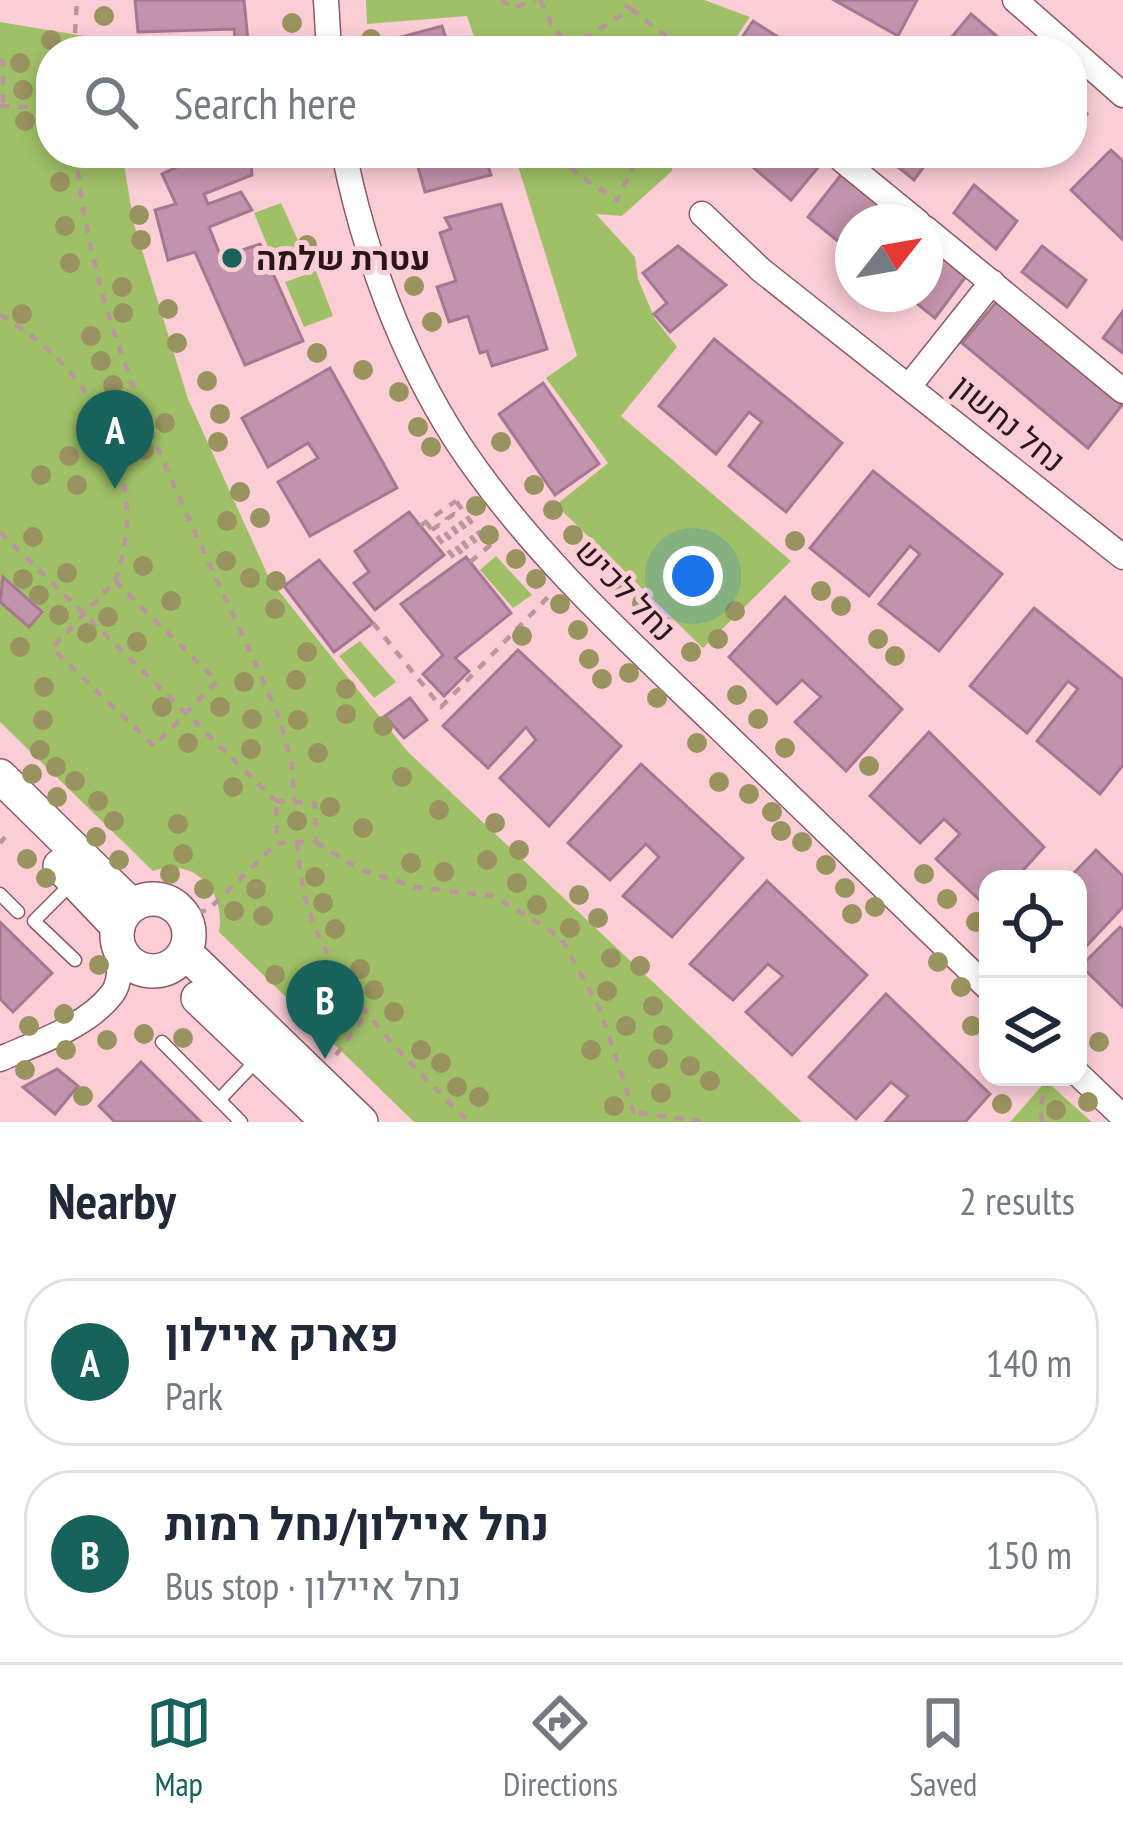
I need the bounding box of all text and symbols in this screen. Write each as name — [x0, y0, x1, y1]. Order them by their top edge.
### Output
search box — [36, 36, 1087, 168]
icon: search — [78, 69, 144, 135]
text: Search here — [174, 73, 357, 131]
north arrow — [835, 204, 943, 312]
place label: עטרת שלמה — [256, 236, 431, 279]
marker: עטרת שלמה — [219, 245, 245, 271]
street label: נחל נחשון — [944, 364, 1075, 481]
pin: A — [76, 390, 154, 489]
street label: נחל לכיש — [567, 529, 686, 650]
your location — [663, 546, 723, 606]
map controls — [979, 870, 1087, 1086]
button: locate — [979, 870, 1087, 978]
pin: B — [286, 960, 364, 1059]
button: layers — [979, 978, 1087, 1086]
text: Nearby — [48, 1167, 176, 1233]
text: 2 results — [959, 1175, 1075, 1226]
text: פארק איילון — [165, 1305, 399, 1363]
text: A — [80, 1337, 100, 1388]
text: 140 m — [986, 1337, 1072, 1388]
text: Park — [165, 1370, 223, 1421]
text: נחל איילון/נחל רמות — [165, 1494, 549, 1552]
text: B — [80, 1529, 100, 1580]
text: 150 m — [986, 1529, 1072, 1580]
text: Bus stop · נחל איילון — [165, 1560, 461, 1611]
tab: Map — [146, 1690, 212, 1805]
tab: Directions — [503, 1690, 618, 1805]
tab: Saved — [909, 1690, 977, 1805]

